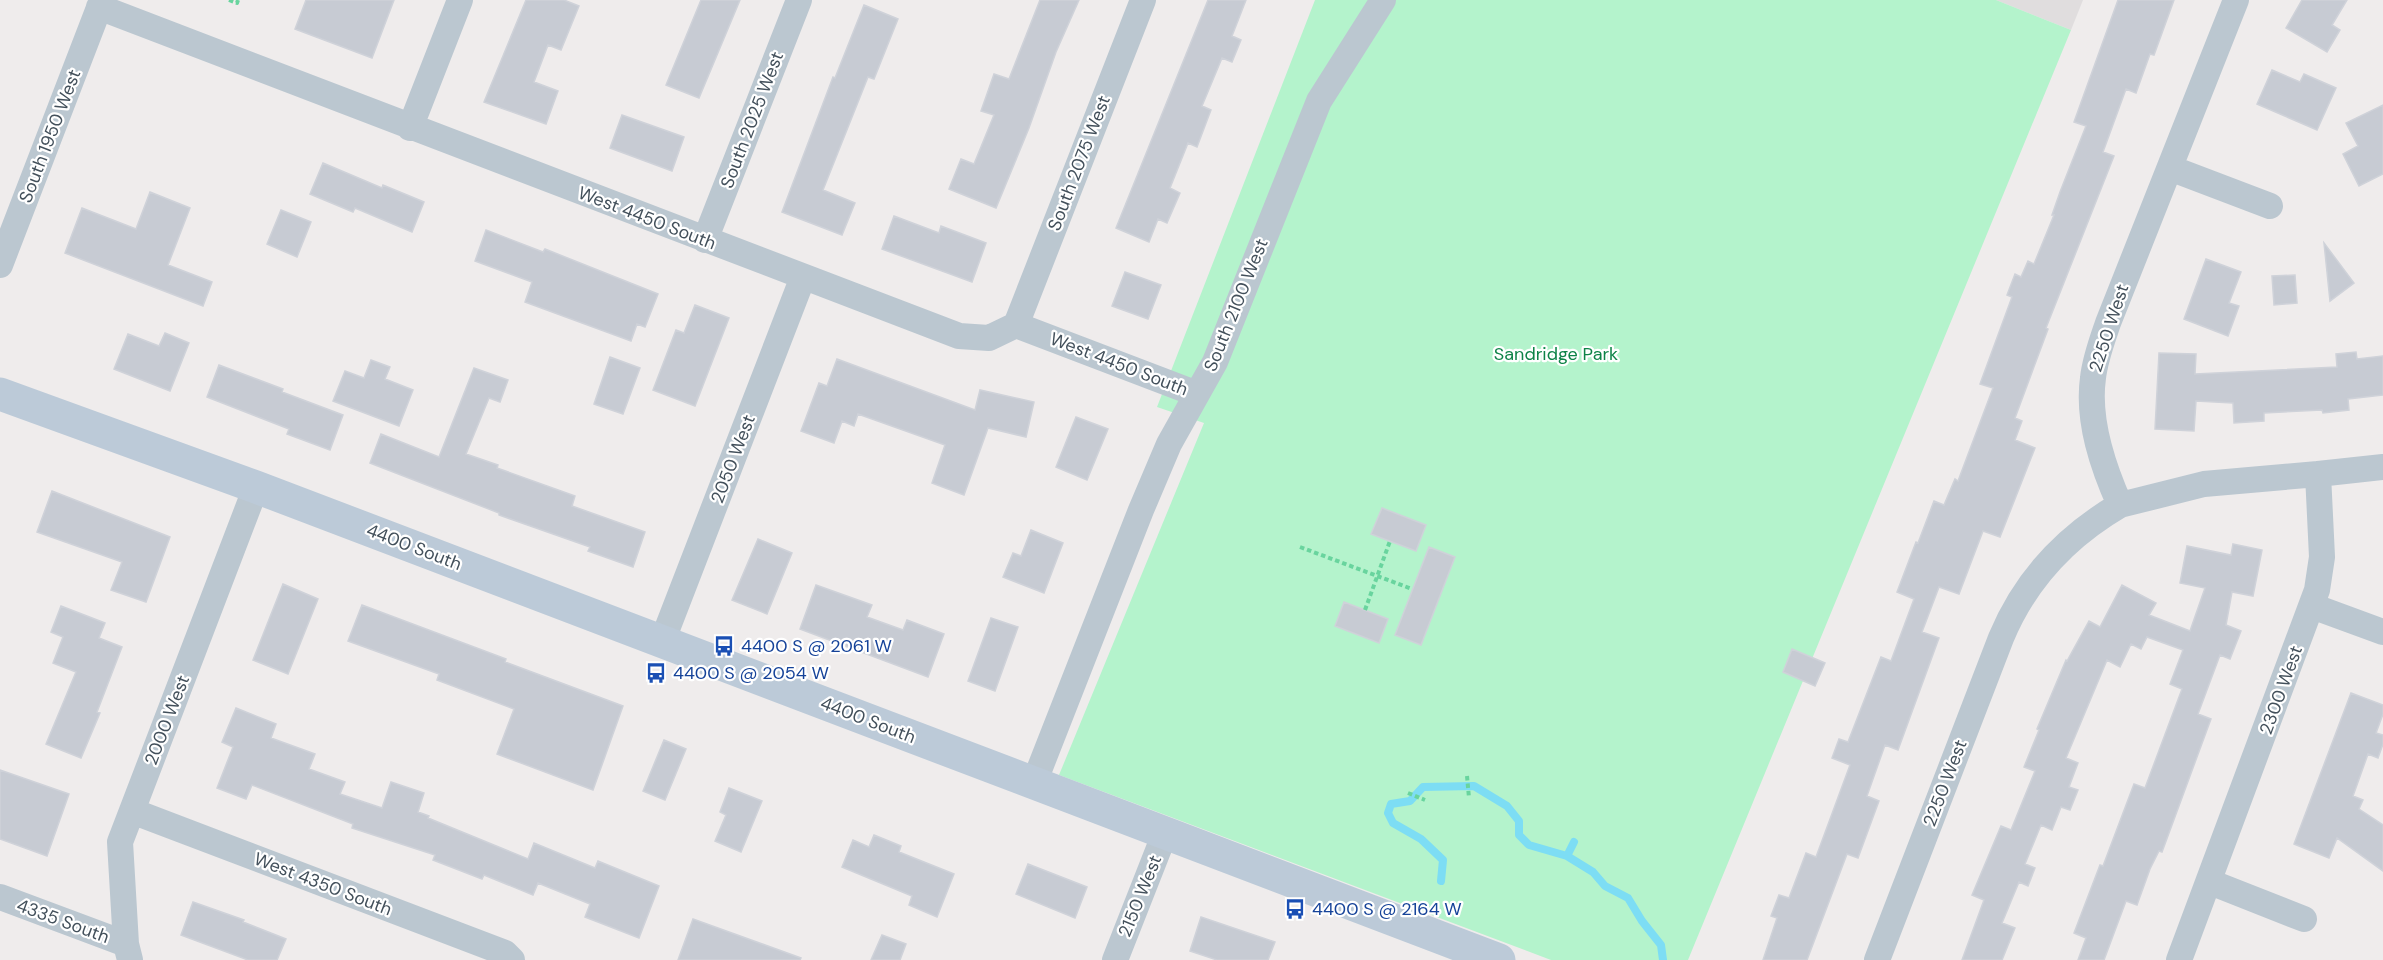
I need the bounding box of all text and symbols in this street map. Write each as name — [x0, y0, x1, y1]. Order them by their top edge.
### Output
street label: South 2025 West — [715, 48, 789, 192]
street label: South 1950 West — [14, 66, 86, 206]
street label: South 2075 West — [1042, 92, 1116, 234]
street label: West 4450 South — [575, 181, 719, 255]
street label: South 2100 West — [1198, 235, 1274, 375]
street label: 2250 West — [2083, 281, 2135, 375]
street label: West 4450 South — [1047, 327, 1191, 401]
park label: Sandridge Park — [1494, 342, 1618, 366]
street label: 2050 West — [705, 411, 761, 507]
street label: 4400 South — [363, 518, 465, 576]
bus stop icon: 4400 S @ 2061 W — [712, 634, 736, 658]
place label: 4400 S @ 2061 W — [741, 634, 892, 658]
street label: 2300 West — [2254, 642, 2308, 738]
bus stop icon: 4400 S @ 2054 W — [644, 661, 668, 685]
place label: 4400 S @ 2054 W — [673, 661, 829, 685]
street label: 2000 West — [139, 672, 195, 768]
street label: 4400 South — [817, 691, 919, 749]
street label: 2250 West — [1917, 736, 1973, 830]
street label: West 4350 South — [251, 847, 395, 921]
street label: 2150 West — [1113, 851, 1167, 941]
street label: 4335 South — [13, 893, 113, 949]
bus stop icon: 4400 S @ 2164 W — [1283, 897, 1307, 921]
place label: 4400 S @ 2164 W — [1312, 897, 1462, 921]

